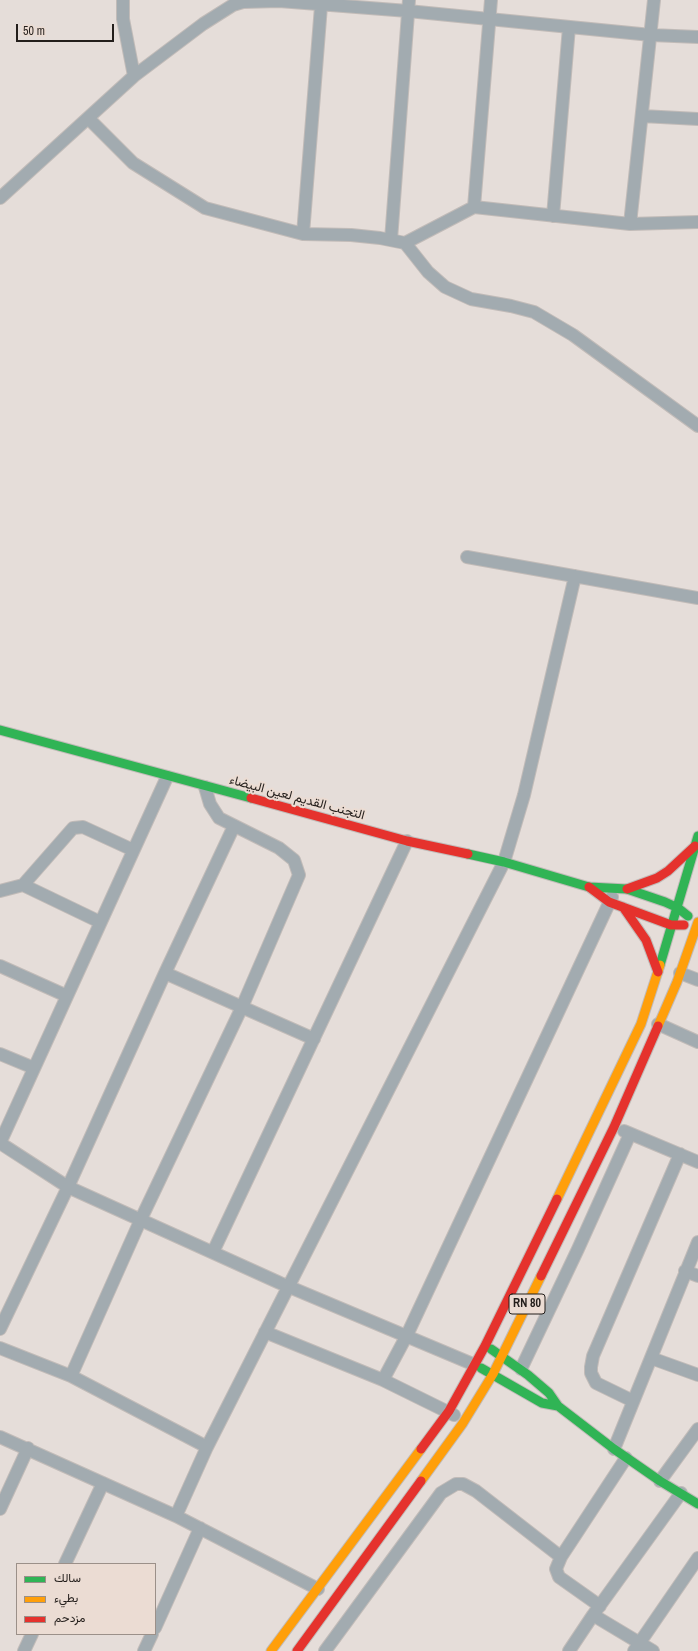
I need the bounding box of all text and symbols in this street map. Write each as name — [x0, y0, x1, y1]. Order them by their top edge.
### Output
scale bar — [18, 16, 116, 42]
text: 50 m — [23, 23, 45, 39]
street label: التجنب القديم لعين البيضاء — [228, 772, 366, 824]
road number: RN 80 — [509, 1294, 545, 1314]
legend — [16, 1563, 156, 1635]
text: سالك — [54, 1570, 81, 1586]
text: بطيء — [54, 1590, 78, 1606]
text: مزدحم — [54, 1610, 85, 1626]

